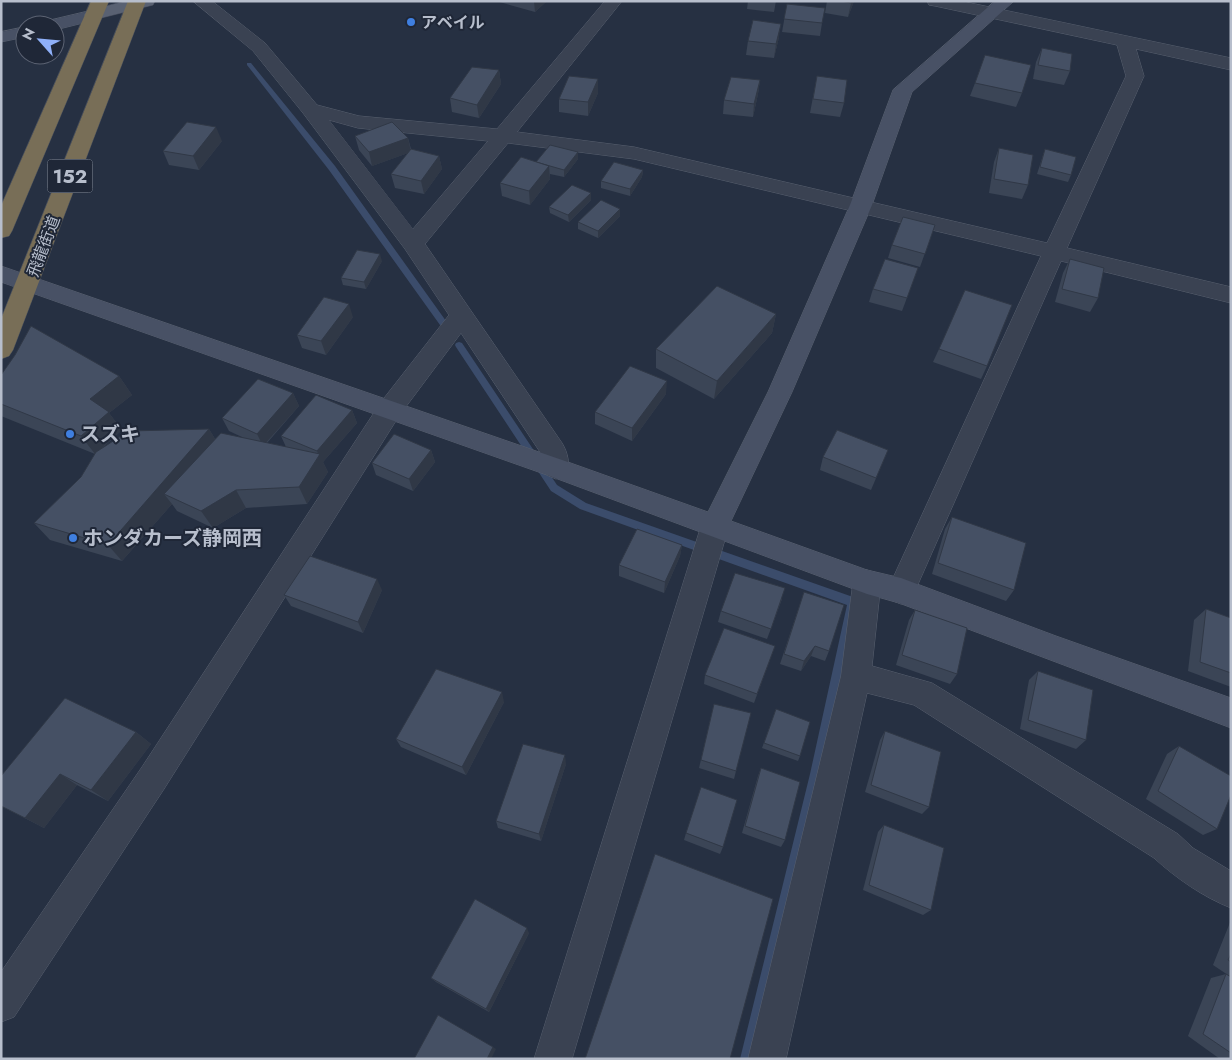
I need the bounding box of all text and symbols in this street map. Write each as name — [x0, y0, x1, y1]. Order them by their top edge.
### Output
place label: アベイル — [421, 11, 485, 34]
north arrow — [15, 15, 65, 65]
marker: アベイル — [405, 16, 417, 28]
text: N — [17, 25, 40, 44]
road number: 152 — [48, 160, 92, 192]
street label: 飛龍街道 — [21, 212, 66, 280]
place label: スズキ — [80, 420, 140, 449]
marker: スズキ — [64, 428, 76, 440]
place label: ホンダカーズ静岡西 — [83, 524, 262, 553]
marker: ホンダカーズ静岡西 — [67, 532, 79, 544]

